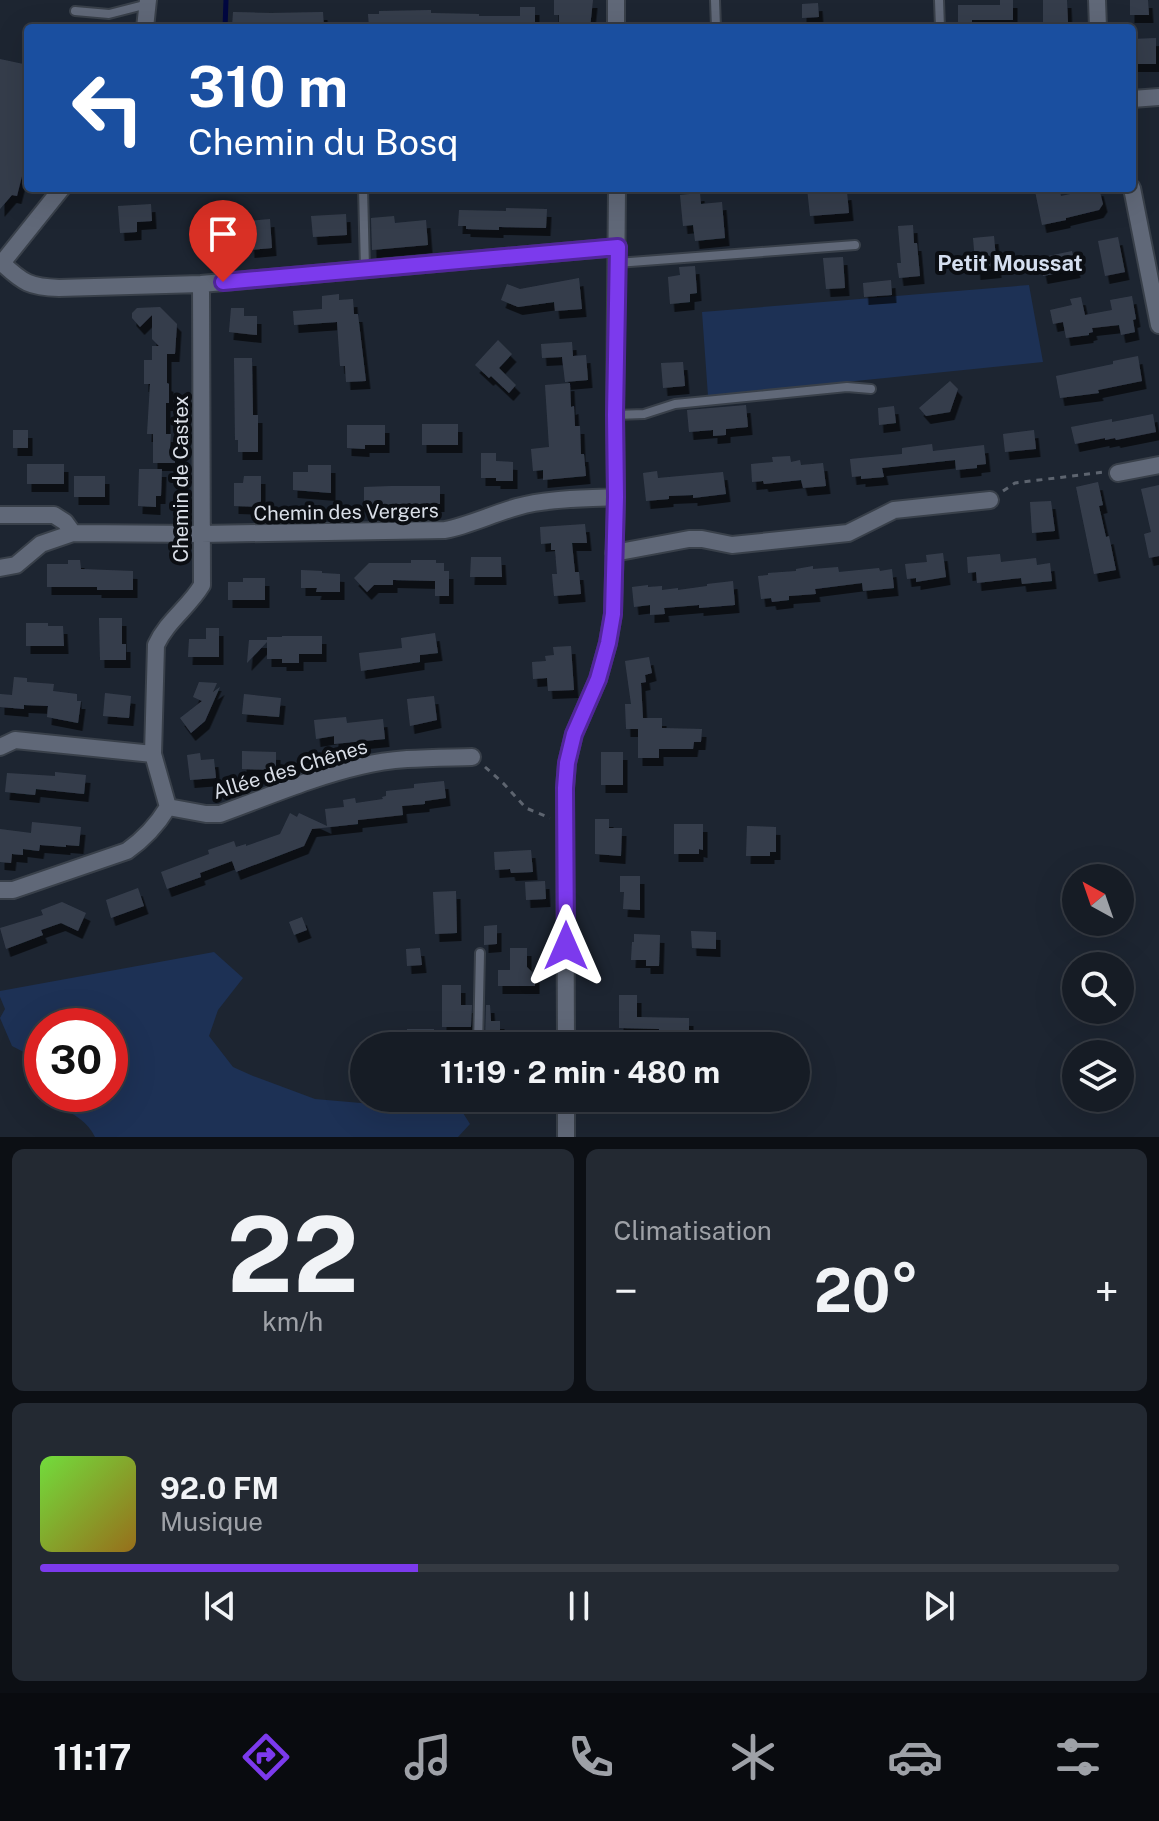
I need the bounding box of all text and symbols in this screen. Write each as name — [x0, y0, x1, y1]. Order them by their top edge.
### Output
text: 310 m — [188, 54, 348, 120]
icon: left — [56, 56, 160, 160]
text: Chemin du Bosq — [188, 121, 459, 163]
pin — [189, 200, 257, 282]
icon: arrive — [201, 212, 245, 256]
district label: Petit Moussat — [937, 250, 1083, 276]
street label: Chemin de Castex — [169, 395, 193, 563]
street label: Chemin des Vergers — [253, 498, 439, 526]
street label: Allée des Chênes — [210, 734, 370, 804]
north arrow — [1062, 864, 1134, 936]
map controls — [1062, 864, 1134, 1112]
position arrow — [524, 904, 608, 988]
button: search — [1062, 952, 1134, 1024]
speed limit sign: 30 — [24, 1008, 128, 1112]
button: layers — [1062, 1040, 1134, 1112]
text: 11:19 · 2 min · 480 m — [440, 1054, 720, 1090]
text: 22 — [227, 1193, 359, 1315]
text: Climatisation — [614, 1215, 772, 1246]
text: 20° — [814, 1255, 919, 1326]
text: − — [614, 1265, 638, 1317]
text: + — [1095, 1265, 1119, 1317]
text: km/h — [262, 1306, 323, 1337]
text: 92.0 FM — [160, 1470, 279, 1506]
text: Musique — [160, 1506, 263, 1537]
icon: previous — [198, 1584, 242, 1628]
icon: pause — [557, 1584, 601, 1628]
icon: next — [917, 1584, 961, 1628]
icon: directions — [238, 1729, 294, 1785]
icon: music — [400, 1729, 456, 1785]
icon: phone — [563, 1729, 619, 1785]
icon: climate — [725, 1729, 781, 1785]
icon: car — [887, 1729, 943, 1785]
icon: filters — [1050, 1729, 1106, 1785]
text: 11:17 — [53, 1736, 132, 1778]

